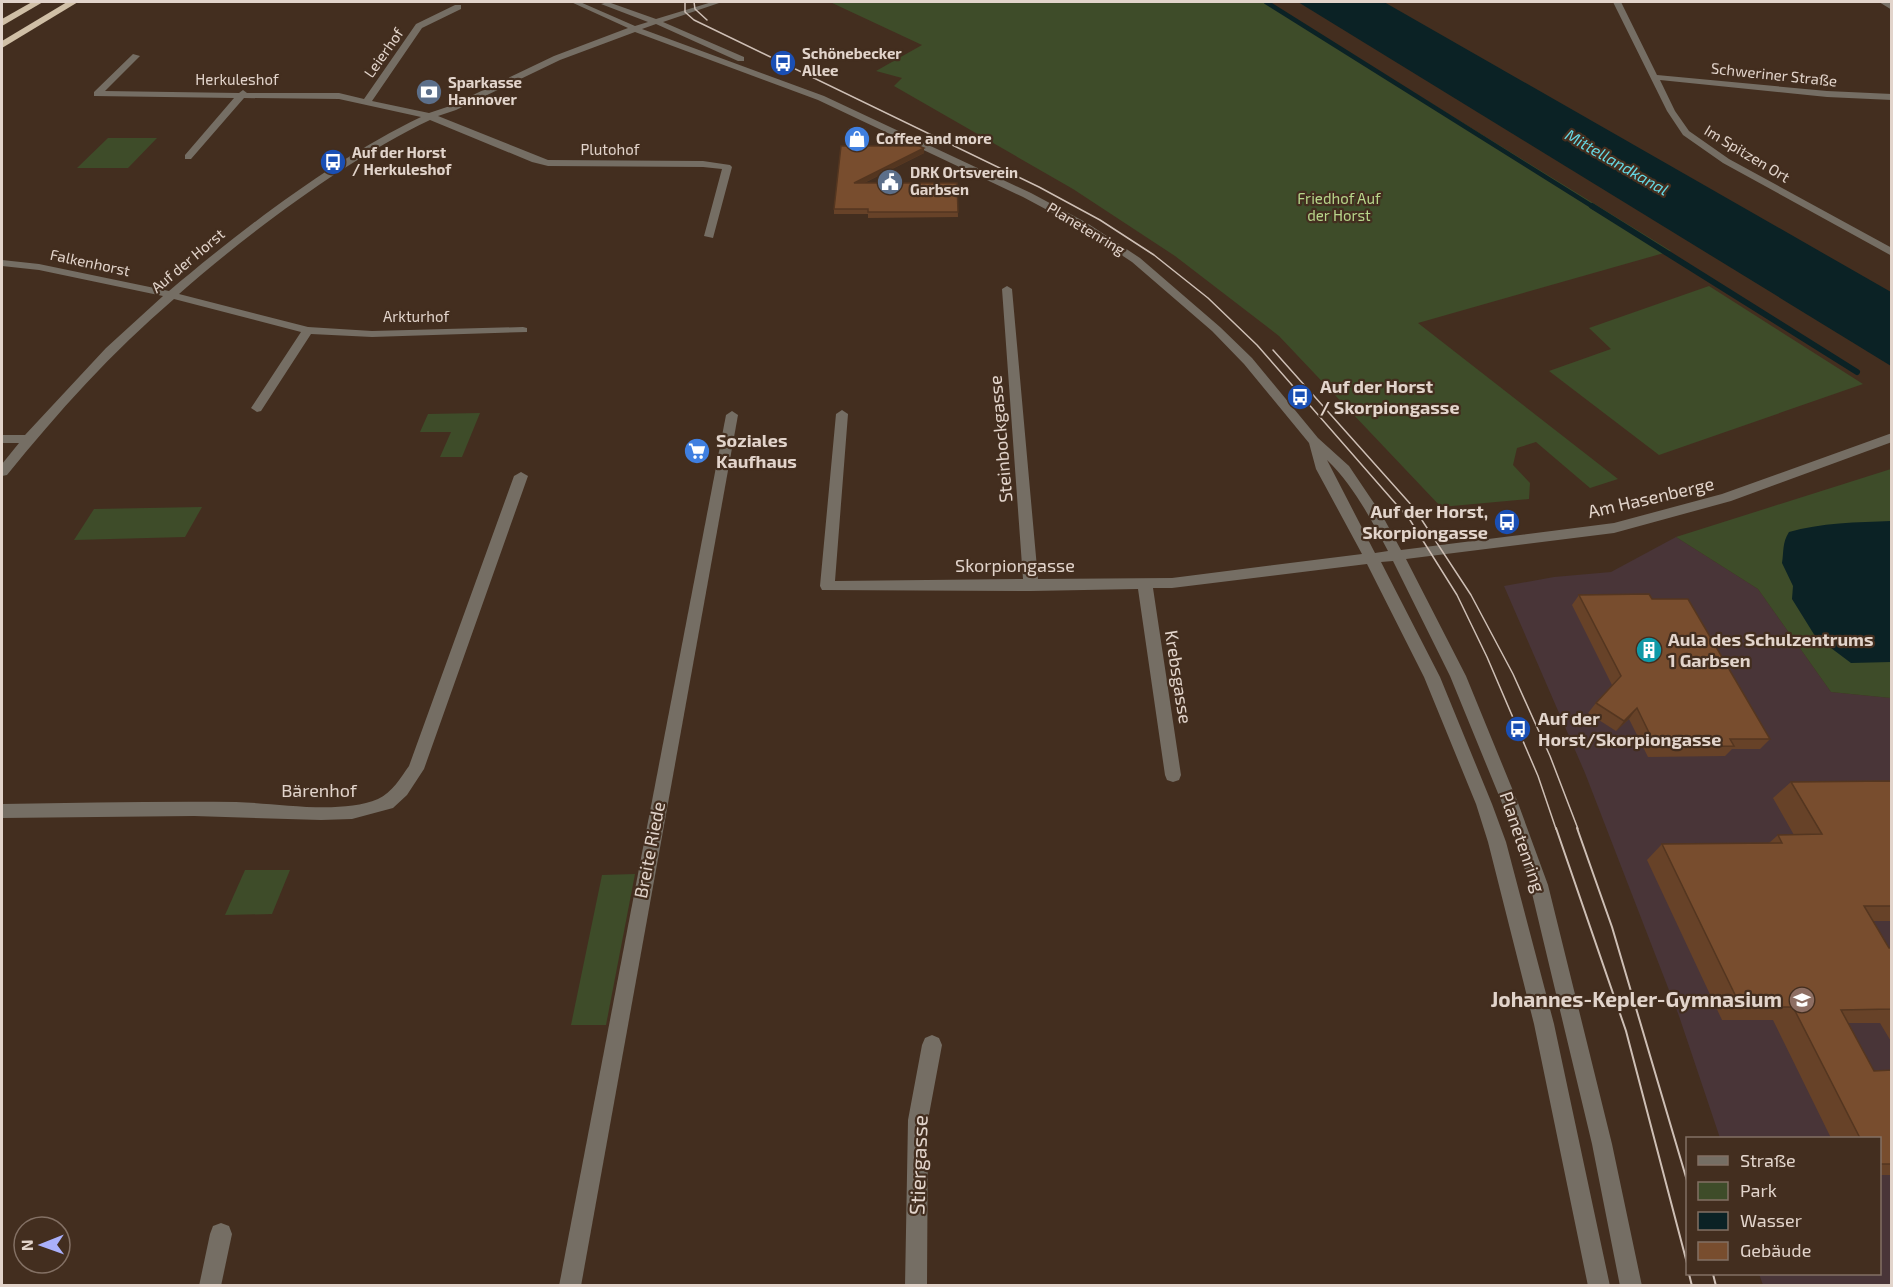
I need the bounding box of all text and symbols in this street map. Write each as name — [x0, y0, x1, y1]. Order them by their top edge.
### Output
street label: Leierhof — [360, 24, 407, 81]
place label: Schönebecker Allee — [802, 44, 902, 79]
bus stop icon: Schönebecker Allee — [768, 48, 798, 78]
street label: Schweriner Straße — [1710, 58, 1838, 90]
street label: Herkuleshof — [195, 70, 279, 88]
place label: Sparkasse Hannover — [448, 73, 522, 108]
bank icon: Sparkasse Hannover — [414, 77, 444, 107]
street label: Im Spitzen Ort — [1702, 121, 1794, 186]
shop icon: Coffee and more — [842, 124, 872, 154]
water label: Mittellandkanal — [1562, 124, 1672, 199]
place label: Coffee and more — [876, 129, 992, 147]
street label: Plutohof — [580, 140, 640, 158]
place label: Auf der Horst / Herkuleshof — [352, 143, 452, 178]
bus stop icon: Auf der Horst / Herkuleshof — [318, 147, 348, 177]
place label: DRK Ortsverein Garbsen — [910, 163, 1018, 198]
public building icon: DRK Ortsverein Garbsen — [875, 167, 905, 197]
park label: Friedhof Auf der Horst — [1297, 189, 1381, 224]
street label: Planetenring — [1044, 198, 1129, 259]
street label: Auf der Horst — [147, 224, 228, 296]
street label: Falkenhorst — [49, 245, 132, 279]
street label: Arkturhof — [383, 307, 449, 325]
street label: Steinbockgasse — [983, 375, 1017, 504]
place label: Auf der Horst / Skorpiongasse — [1320, 375, 1460, 418]
bus stop icon: Auf der Horst / Skorpiongasse — [1285, 382, 1315, 412]
place label: Soziales Kaufhaus — [716, 429, 797, 472]
supermarket icon: Soziales Kaufhaus — [682, 436, 712, 466]
street label: Am Hasenberge — [1586, 472, 1716, 522]
place label: Auf der Horst, Skorpiongasse — [1362, 500, 1488, 543]
bus stop icon: Auf der Horst, Skorpiongasse — [1492, 507, 1522, 537]
street label: Skorpiongasse — [955, 554, 1075, 576]
street label: Krebsgasse — [1161, 628, 1197, 725]
place label: Aula des Schulzentrums 1 Garbsen — [1668, 628, 1873, 671]
building icon: Aula des Schulzentrums 1 Garbsen — [1634, 635, 1664, 665]
place label: Auf der Horst/Skorpiongasse — [1538, 707, 1721, 750]
bus stop icon: Auf der Horst/Skorpiongasse — [1503, 714, 1533, 744]
street label: Bärenhof — [281, 779, 358, 801]
street label: Planetenring — [1495, 788, 1550, 895]
street label: Breite Riede — [629, 800, 669, 900]
school or university icon: Johannes-Kepler-Gymnasium — [1787, 985, 1817, 1015]
place label: Johannes-Kepler-Gymnasium — [1490, 986, 1782, 1012]
street label: Stiergasse — [903, 1114, 932, 1215]
legend — [1686, 1137, 1881, 1275]
text: Straße — [1740, 1149, 1796, 1171]
text: Park — [1740, 1179, 1777, 1201]
text: Wasser — [1740, 1209, 1802, 1231]
north arrow — [12, 1215, 72, 1275]
text: N — [17, 1239, 36, 1251]
text: Gebäude — [1740, 1239, 1811, 1261]

